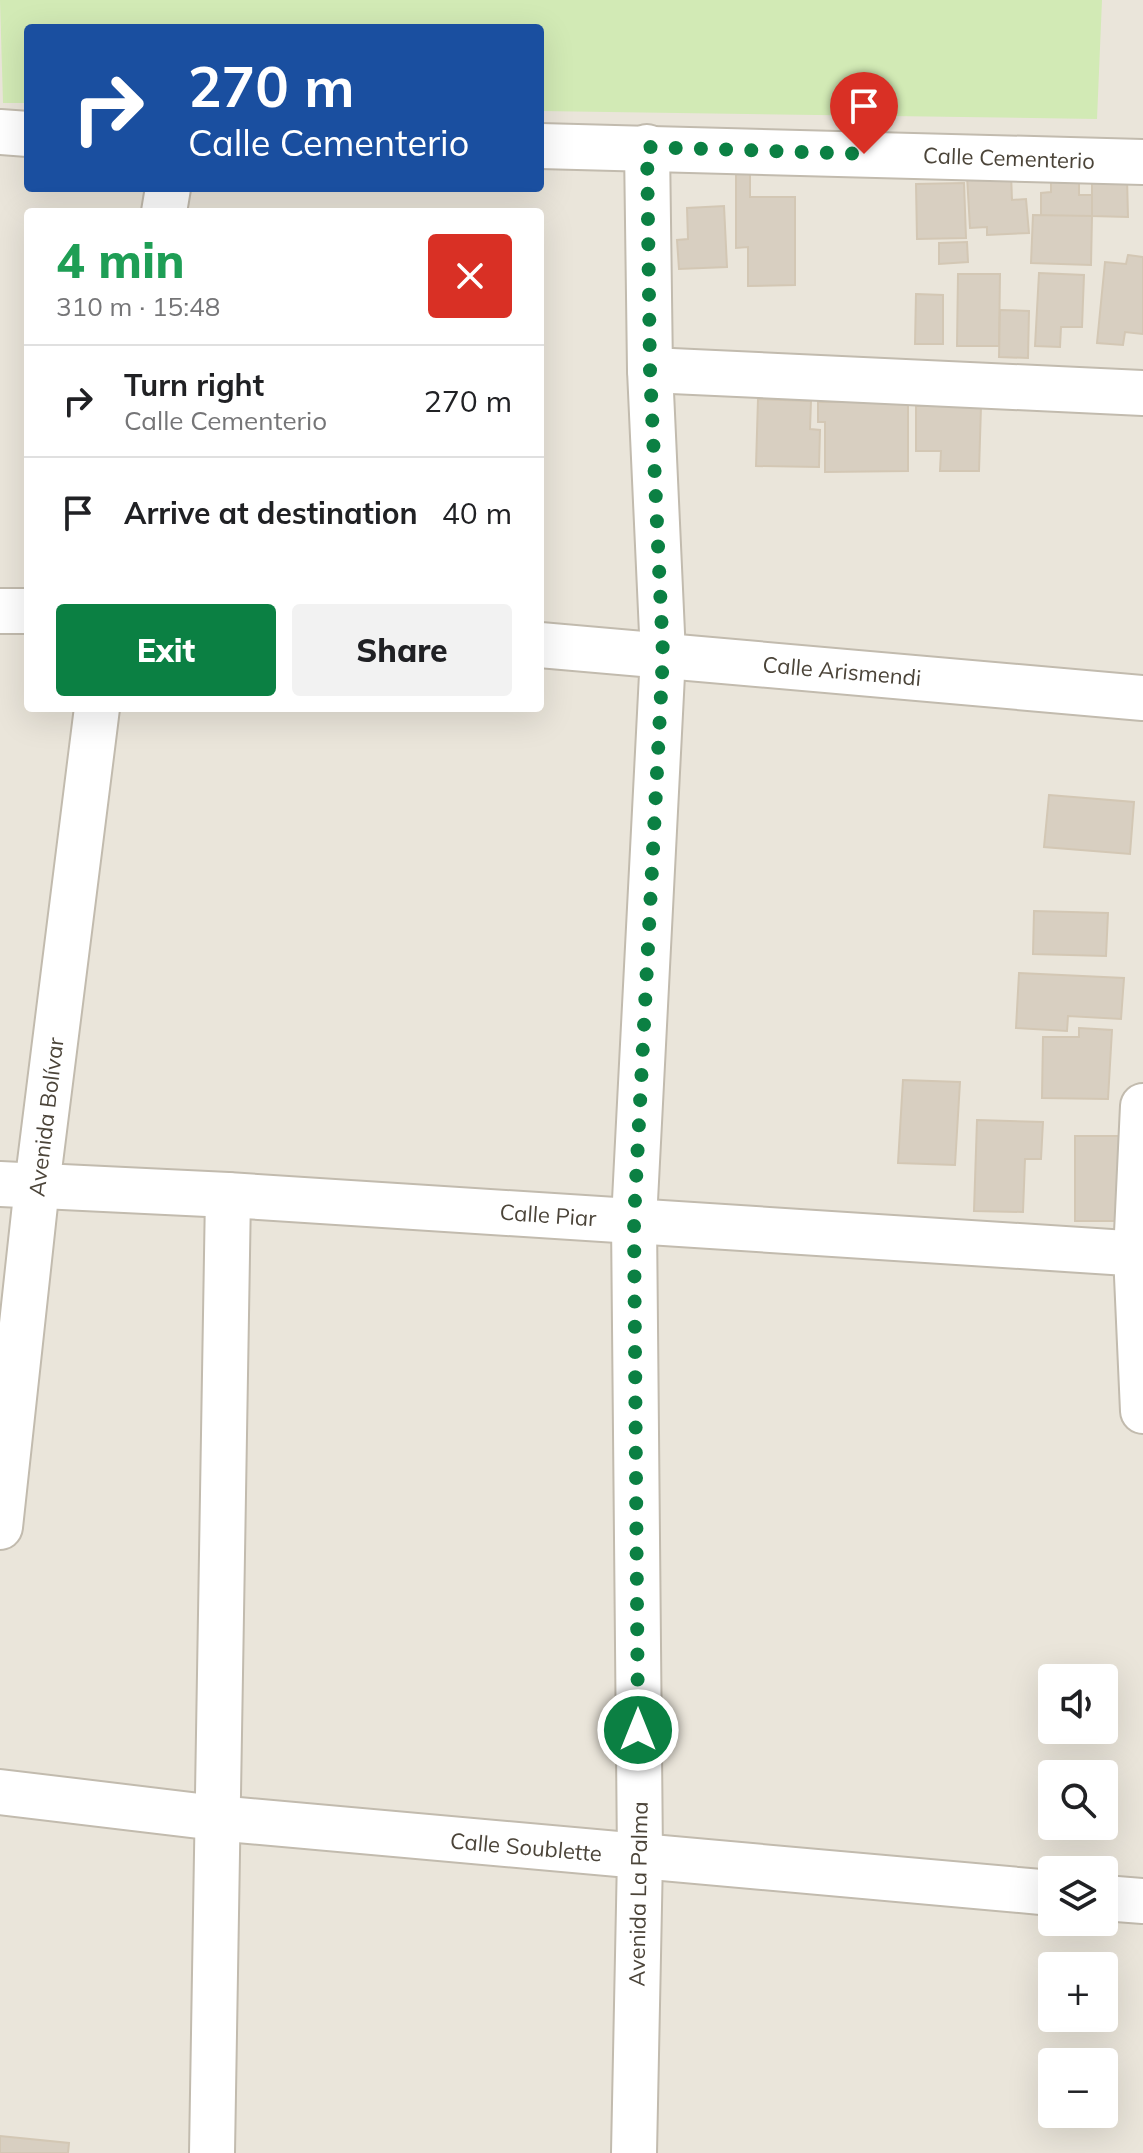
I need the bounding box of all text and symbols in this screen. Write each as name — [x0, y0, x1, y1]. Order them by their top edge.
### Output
text: 270 m — [188, 51, 355, 121]
icon: right — [56, 56, 160, 160]
pin — [830, 72, 898, 154]
icon: arrive — [842, 84, 886, 128]
text: Calle Cementerio — [188, 120, 469, 165]
street label: Calle Cementerio — [923, 141, 1095, 175]
text: 4 min — [56, 230, 185, 290]
button: close — [428, 234, 512, 318]
text: 310 m · 15:48 — [56, 290, 220, 323]
text: Turn right — [124, 366, 264, 404]
icon: right — [56, 379, 100, 423]
text: 270 m — [424, 382, 512, 420]
text: Calle Cementerio — [124, 404, 327, 437]
icon: arrive — [56, 491, 100, 535]
text: Arrive at destination — [124, 494, 418, 532]
text: 40 m — [442, 494, 512, 532]
button: Exit — [56, 604, 276, 696]
button: Share — [292, 604, 512, 696]
street label: Calle Arismendi — [762, 650, 922, 692]
street label: Avenida Bolívar — [22, 1036, 70, 1198]
street label: Calle Piar — [499, 1198, 597, 1232]
map controls — [1038, 1664, 1118, 2128]
button: sound — [1038, 1664, 1118, 1744]
position arrow — [596, 1688, 680, 1772]
button: search — [1038, 1760, 1118, 1840]
street label: Avenida La Palma — [622, 1801, 654, 1987]
street label: Calle Soublette — [449, 1826, 603, 1868]
button: layers — [1038, 1856, 1118, 1936]
button: + — [1038, 1952, 1118, 2032]
button: − — [1038, 2048, 1118, 2128]

